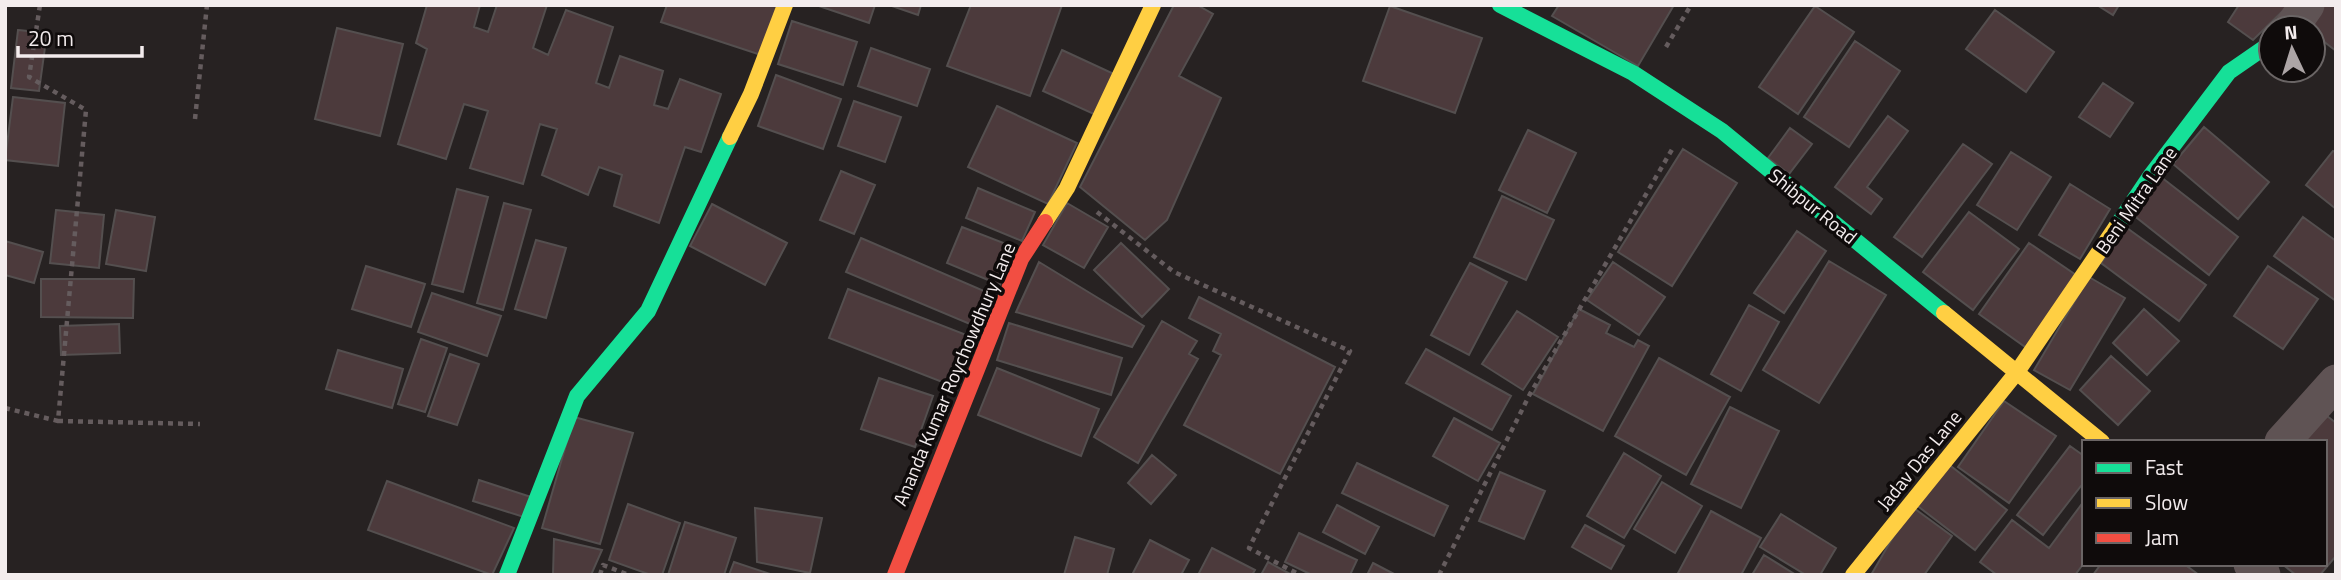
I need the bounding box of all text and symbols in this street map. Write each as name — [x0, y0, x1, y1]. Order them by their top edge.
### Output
scale bar — [18, 14, 142, 58]
north arrow — [2257, 14, 2327, 84]
text: N — [2283, 17, 2298, 46]
text: 20 m — [28, 22, 74, 54]
street label: Beni Mitra Lane — [2088, 140, 2183, 259]
street label: Shibpur Road — [1763, 161, 1864, 250]
street label: Ananda Kumar Roychowdhury Lane — [885, 238, 1022, 510]
street label: Jadav Das Lane — [1869, 404, 1968, 516]
legend — [2082, 440, 2327, 566]
text: Fast — [2145, 451, 2184, 483]
text: Slow — [2145, 486, 2188, 518]
text: Jam — [2145, 521, 2179, 553]

